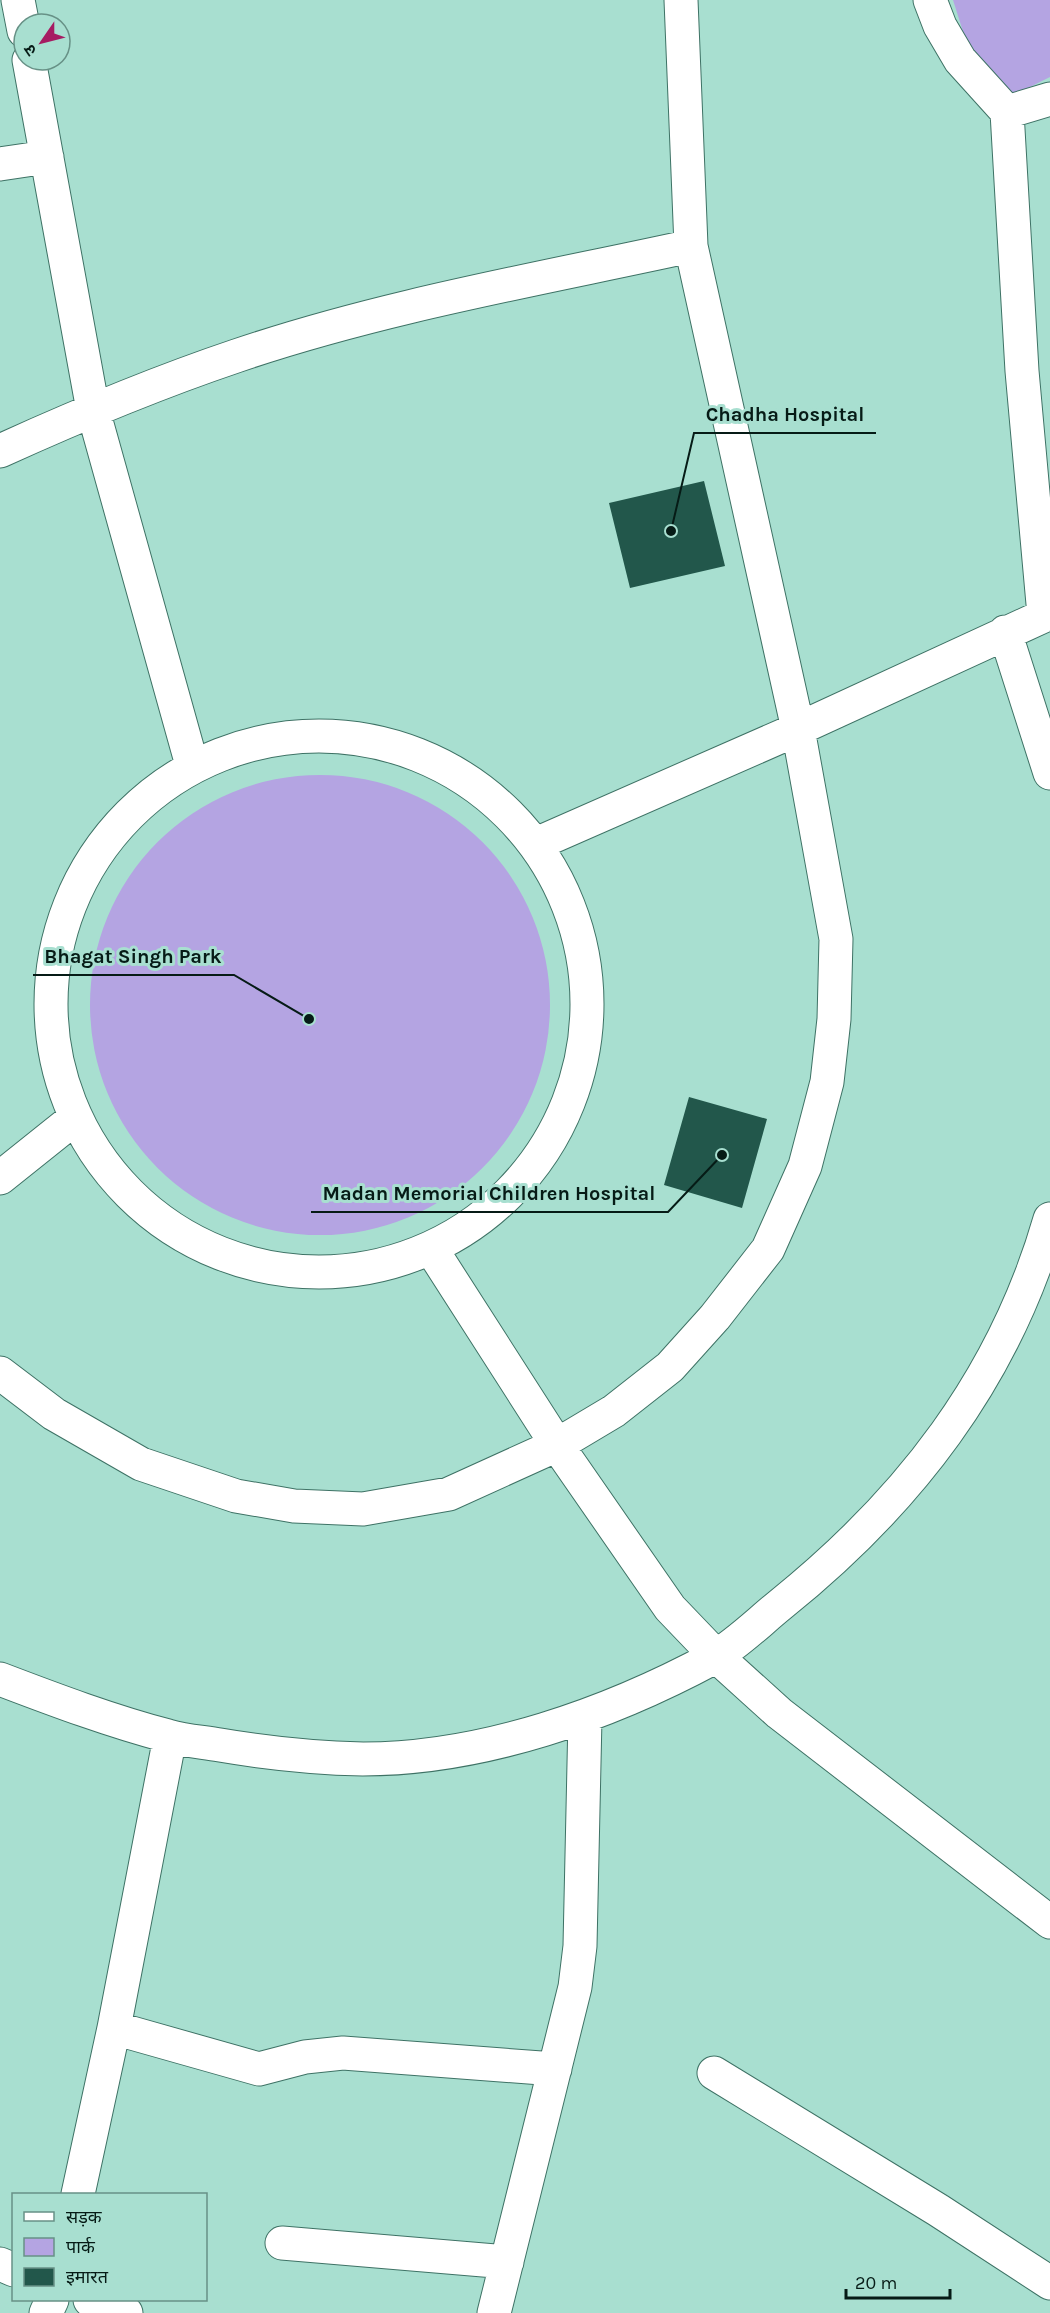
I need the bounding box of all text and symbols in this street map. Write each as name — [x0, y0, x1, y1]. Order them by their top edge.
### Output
north arrow — [12, 12, 72, 72]
text: उ — [19, 41, 41, 60]
callout: Chadha Hospital — [694, 395, 876, 433]
text: Chadha Hospital — [706, 403, 864, 426]
callout: Bhagat Singh Park — [33, 937, 234, 975]
text: Bhagat Singh Park — [44, 945, 222, 968]
callout: Madan Memorial Children Hospital — [311, 1174, 668, 1212]
text: Madan Memorial Children Hospital — [323, 1182, 655, 1205]
legend — [12, 2193, 207, 2301]
text: सड़क — [66, 2206, 103, 2228]
text: पार्क — [66, 2236, 96, 2258]
scale bar — [846, 2262, 950, 2300]
text: इमारत — [66, 2266, 109, 2288]
text: 20 m — [855, 2272, 897, 2294]

